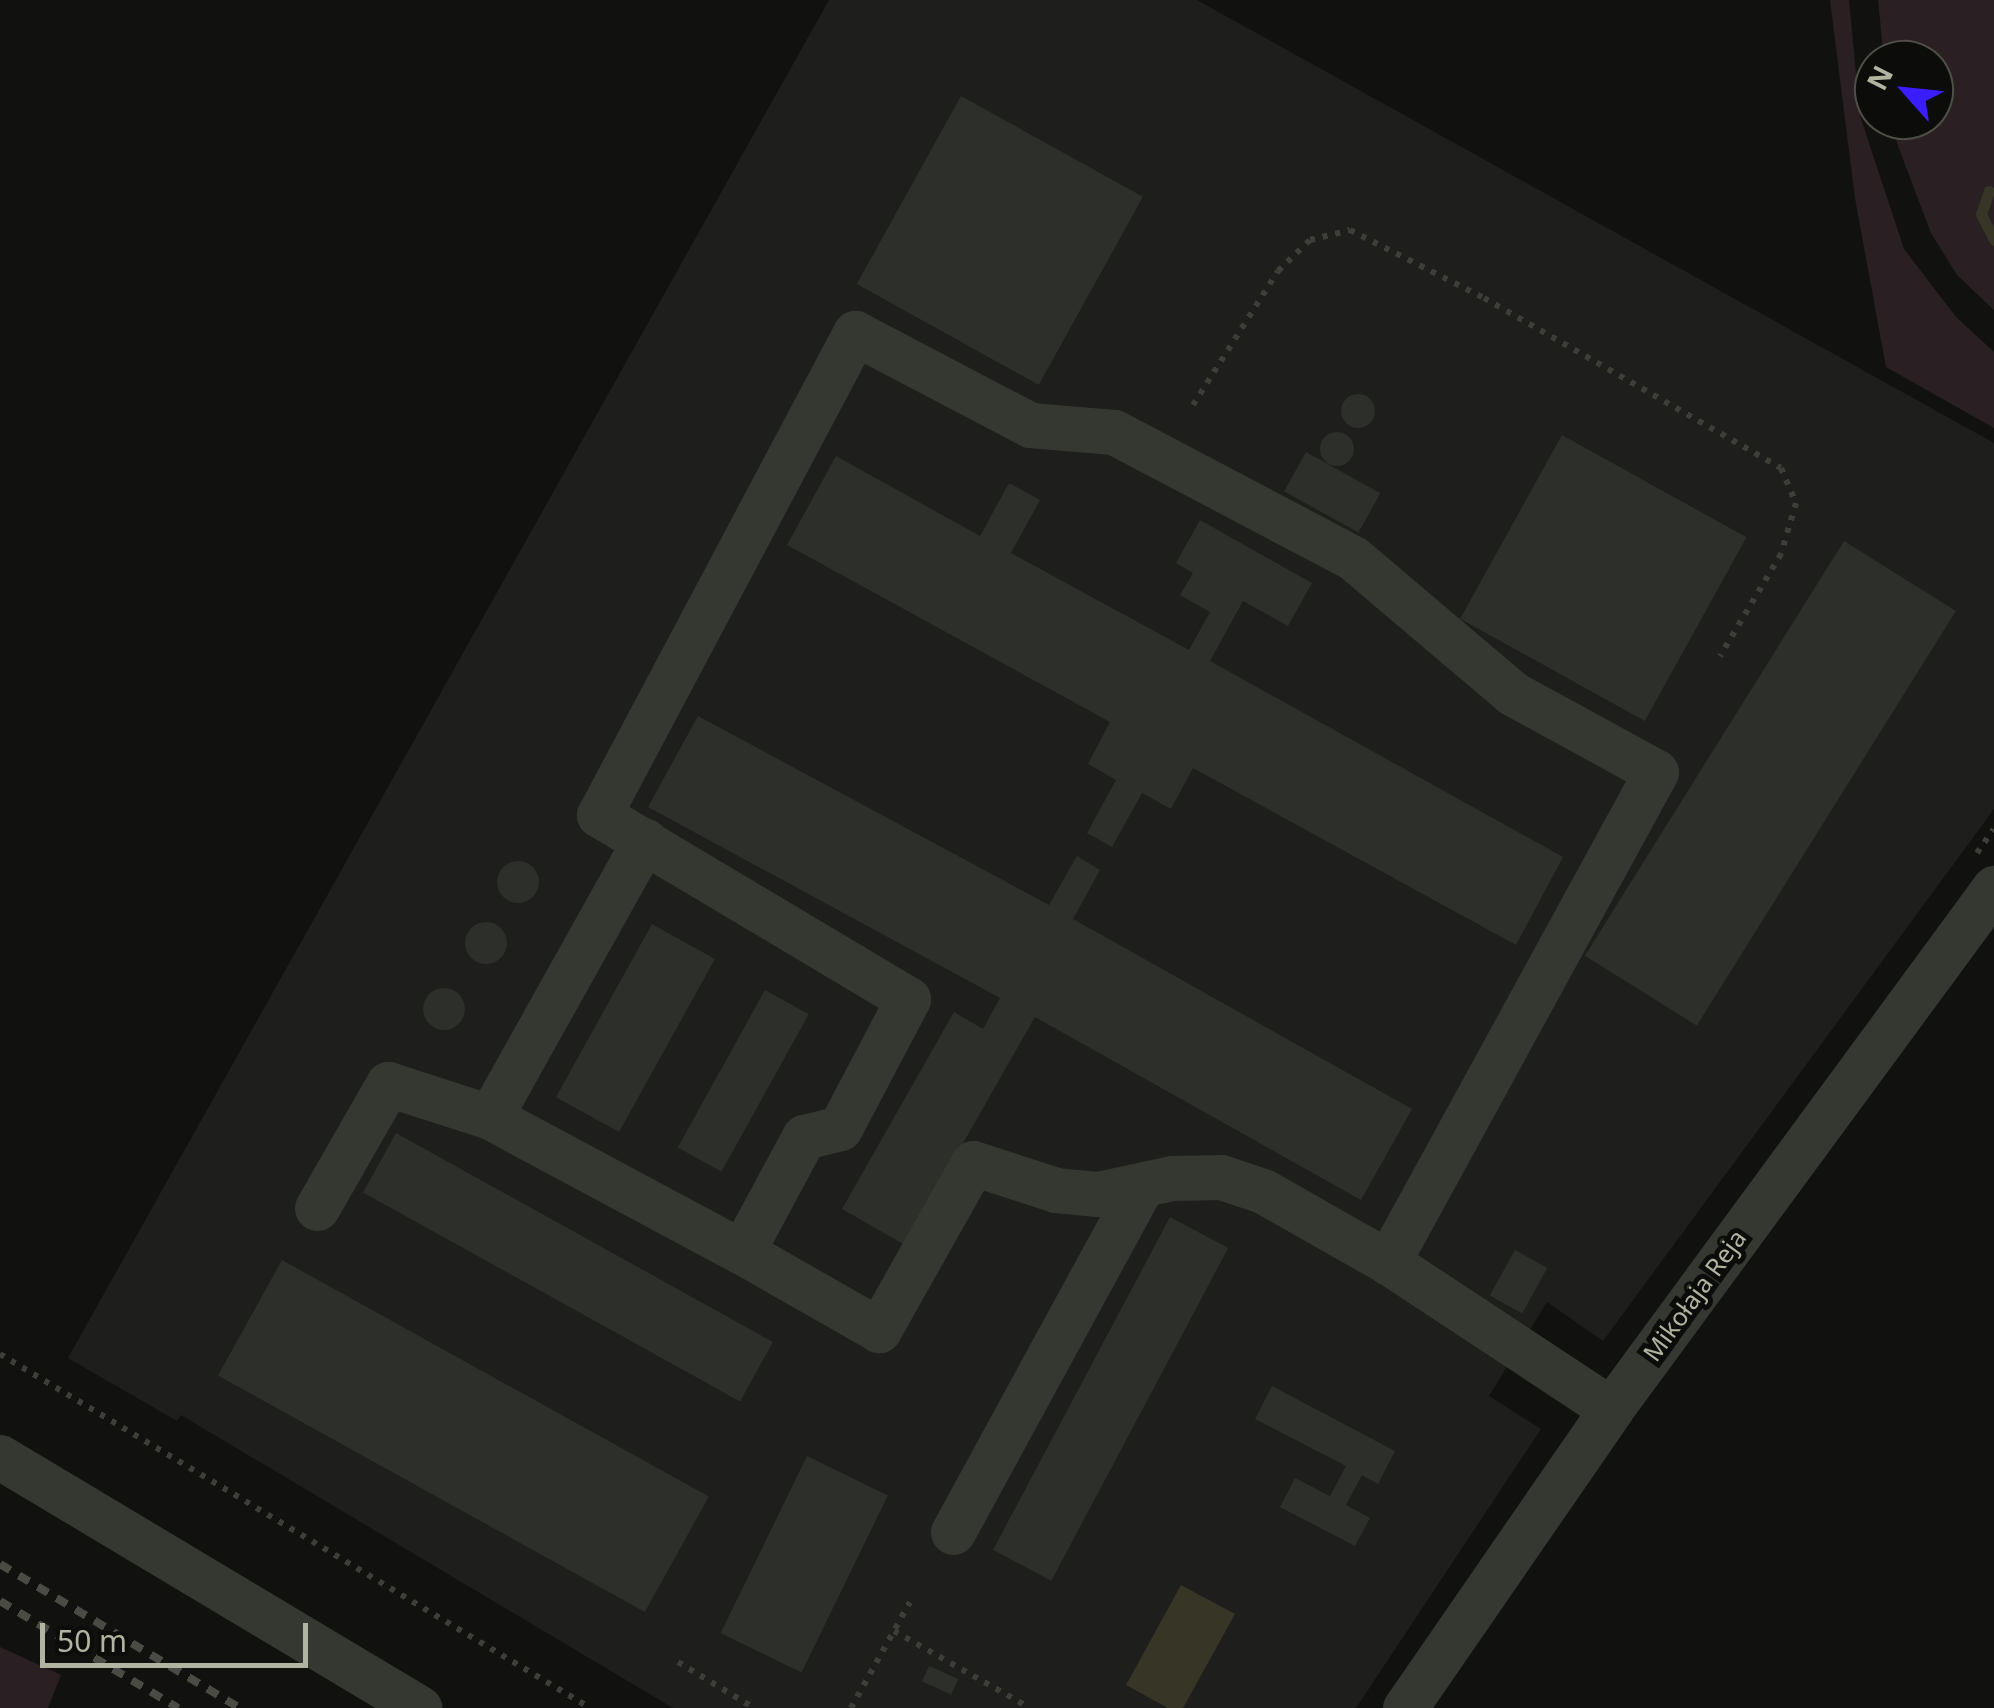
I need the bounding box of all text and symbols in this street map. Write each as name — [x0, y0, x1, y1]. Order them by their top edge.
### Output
north arrow — [1854, 40, 1954, 140]
text: N — [1857, 59, 1901, 96]
street label: Mikołaja Reja — [1636, 1223, 1752, 1367]
scale bar — [45, 1603, 312, 1665]
text: 50 m — [57, 1620, 127, 1661]

